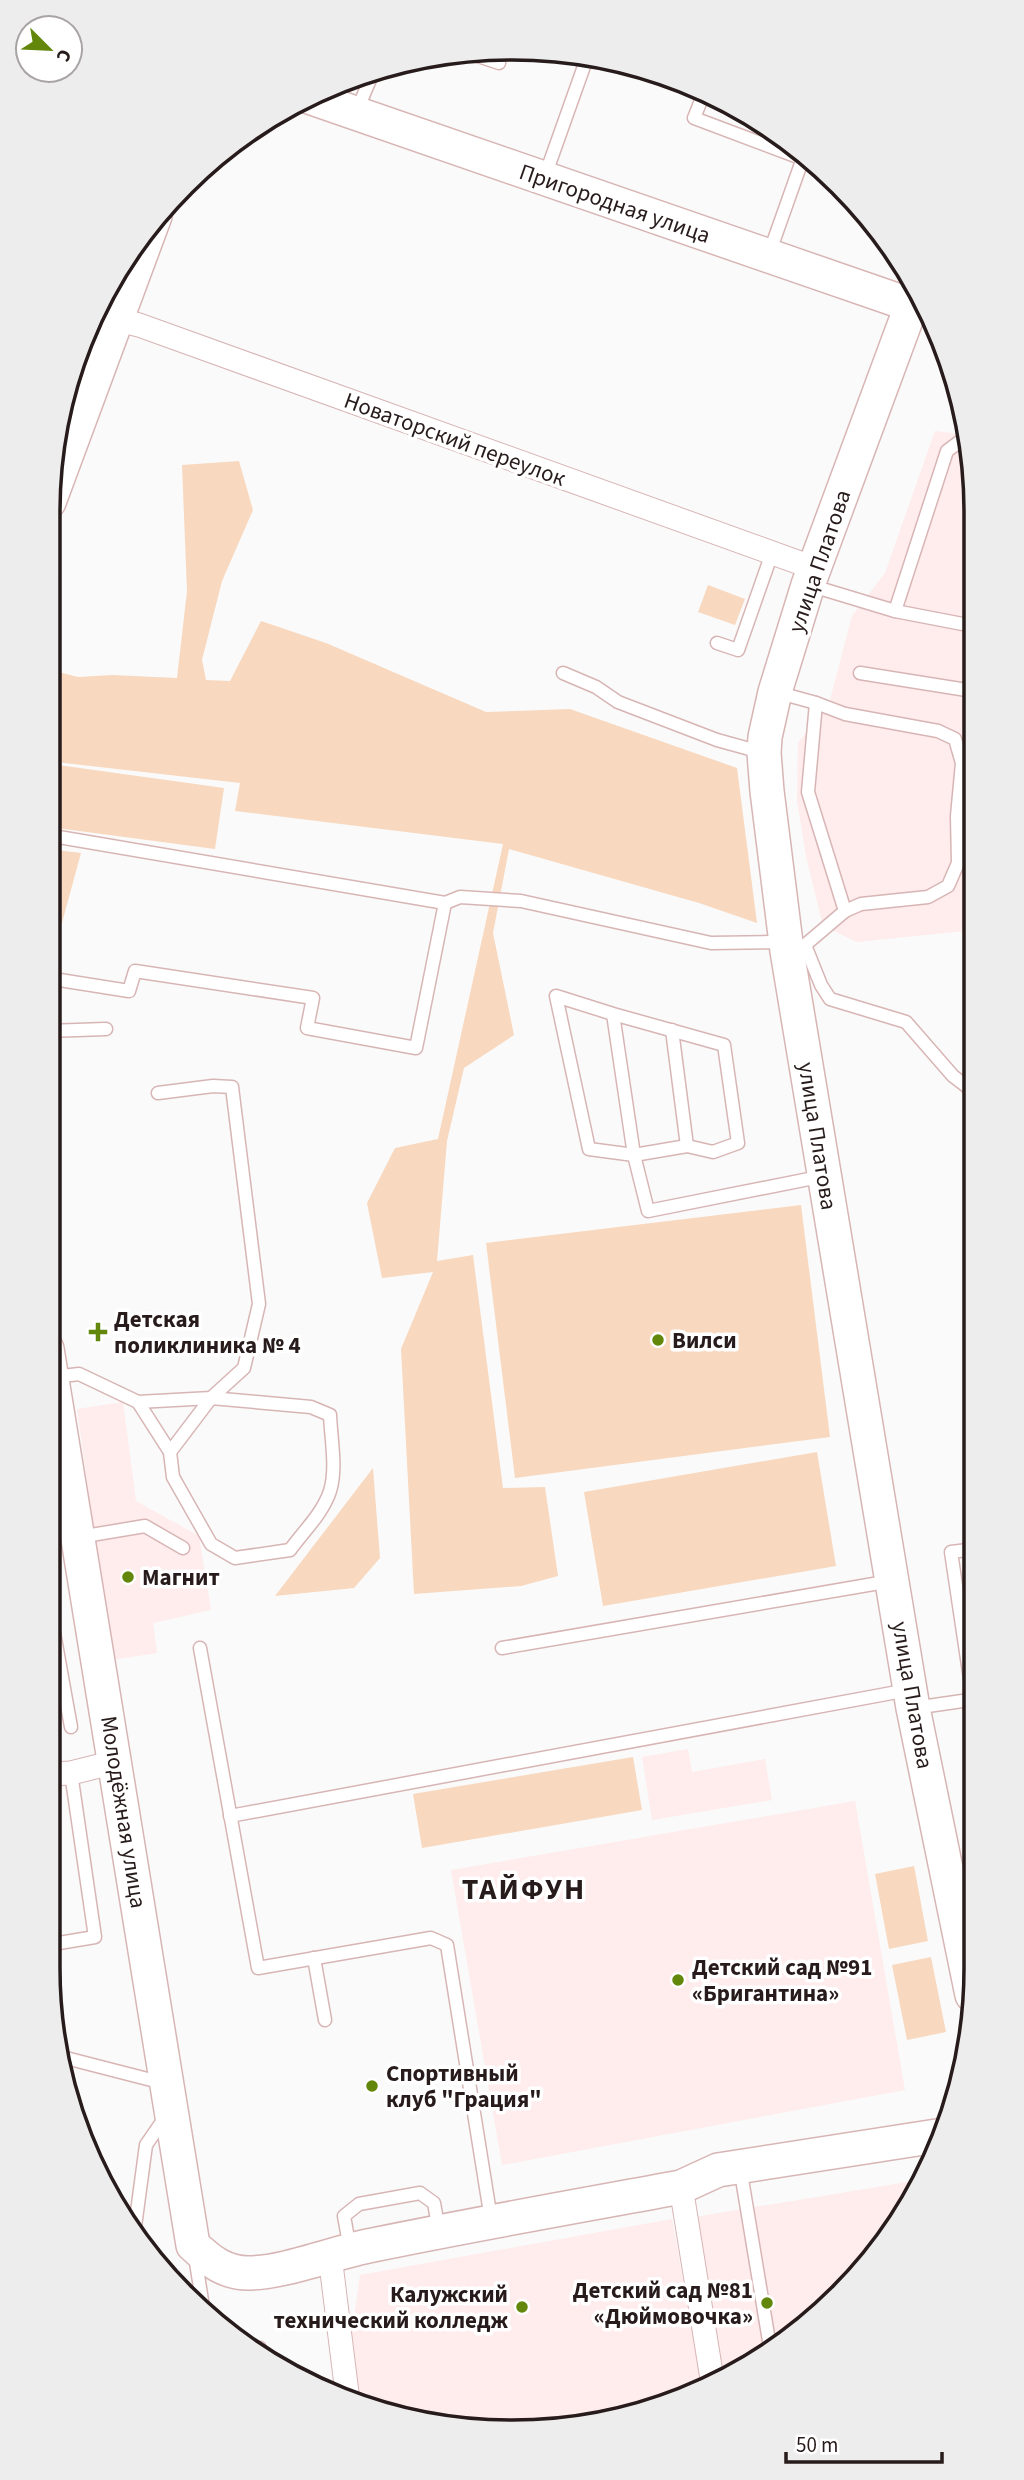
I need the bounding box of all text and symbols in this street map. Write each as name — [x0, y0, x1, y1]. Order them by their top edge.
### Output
north arrow — [14, 14, 84, 84]
text: С — [49, 45, 78, 66]
street label: Пригородная улица — [515, 155, 715, 252]
street label: Новаторский переулок — [340, 384, 571, 495]
street label: улица Платова — [780, 485, 859, 637]
street label: улица Платова — [790, 1060, 845, 1212]
place label: Детская поликлиника № 4 — [114, 1303, 301, 1362]
marker: Детская поликлиника № 4 — [88, 1322, 108, 1342]
place label: Вилси — [672, 1324, 737, 1357]
marker: Вилси — [650, 1332, 666, 1348]
place label: Магнит — [142, 1561, 220, 1594]
marker: Магнит — [120, 1569, 136, 1585]
street label: улица Платова — [883, 1619, 942, 1771]
street label: Молодёжная улица — [92, 1713, 155, 1911]
district label: ТАЙФУН — [462, 1868, 586, 1911]
place label: Детский сад №91 «Бригантина» — [692, 1951, 872, 2010]
marker: Детский сад №91 «Бригантина» — [670, 1972, 686, 1988]
place label: Спортивный клуб "Грация" — [386, 2057, 542, 2116]
marker: Спортивный клуб "Грация" — [364, 2078, 380, 2094]
place label: Детский сад №81 «Дюймовочка» — [573, 2274, 753, 2333]
place label: Калужский технический колледж — [274, 2278, 508, 2337]
marker: Детский сад №81 «Дюймовочка» — [759, 2295, 775, 2311]
marker: Калужский технический колледж — [514, 2299, 530, 2315]
scale bar — [786, 2420, 942, 2464]
text: 50 m — [796, 2430, 838, 2460]

